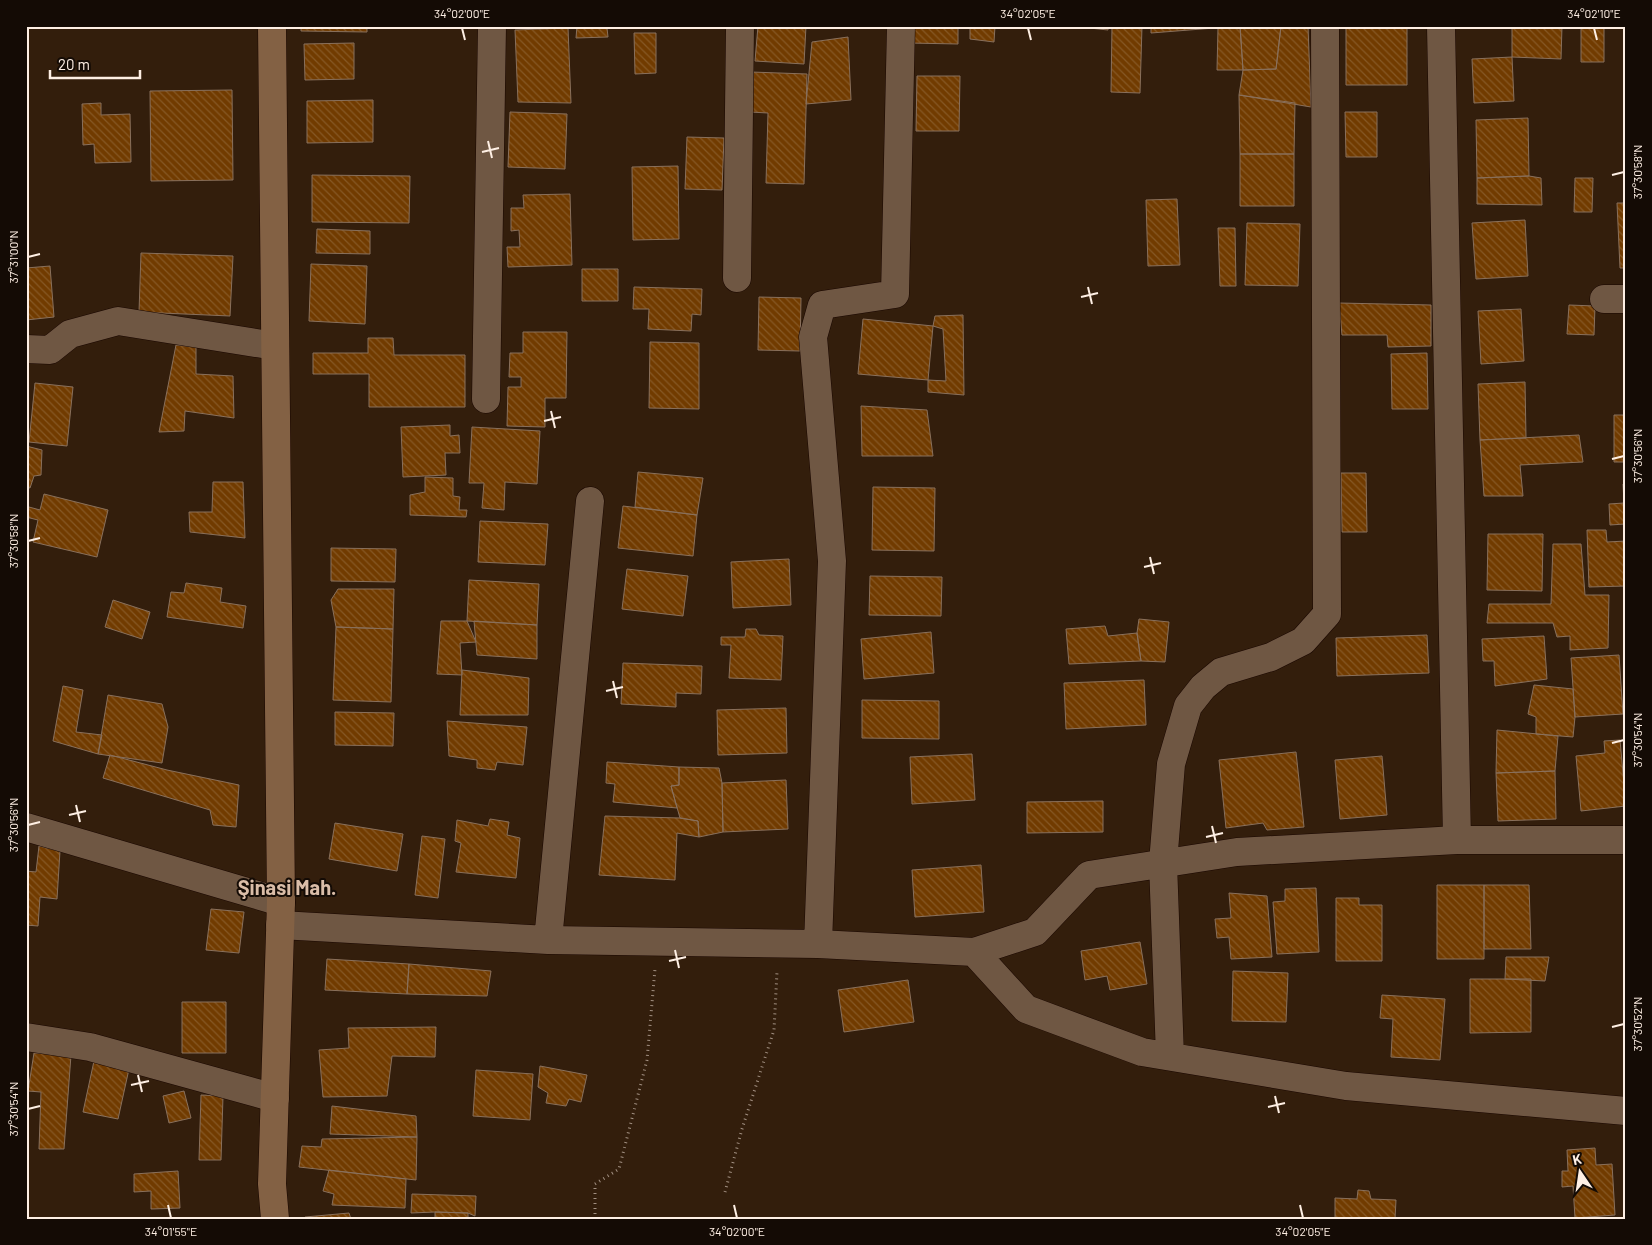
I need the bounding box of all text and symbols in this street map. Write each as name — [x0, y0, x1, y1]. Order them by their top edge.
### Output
text: 34°02'00"E — [434, 6, 490, 20]
text: 34°02'05"E — [1000, 6, 1056, 20]
text: 34°02'10"E — [1567, 6, 1621, 20]
scale bar — [50, 48, 140, 80]
text: 20 m — [58, 55, 90, 73]
text: 37°30'58"N — [1630, 145, 1644, 199]
text: 37°31'00"N — [6, 230, 20, 284]
text: 37°30'56"N — [1630, 429, 1644, 483]
text: 37°30'58"N — [6, 514, 20, 568]
text: 37°30'54"N — [1630, 713, 1644, 767]
text: 37°30'56"N — [6, 798, 20, 852]
district label: Şinasi Mah. — [238, 875, 336, 899]
text: 37°30'52"N — [1630, 997, 1644, 1051]
text: 37°30'54"N — [6, 1082, 20, 1136]
north arrow — [1554, 1148, 1604, 1198]
text: K — [1571, 1150, 1583, 1168]
text: 34°01'55"E — [145, 1224, 197, 1238]
text: 34°02'00"E — [709, 1224, 765, 1238]
text: 34°02'05"E — [1275, 1224, 1331, 1238]

